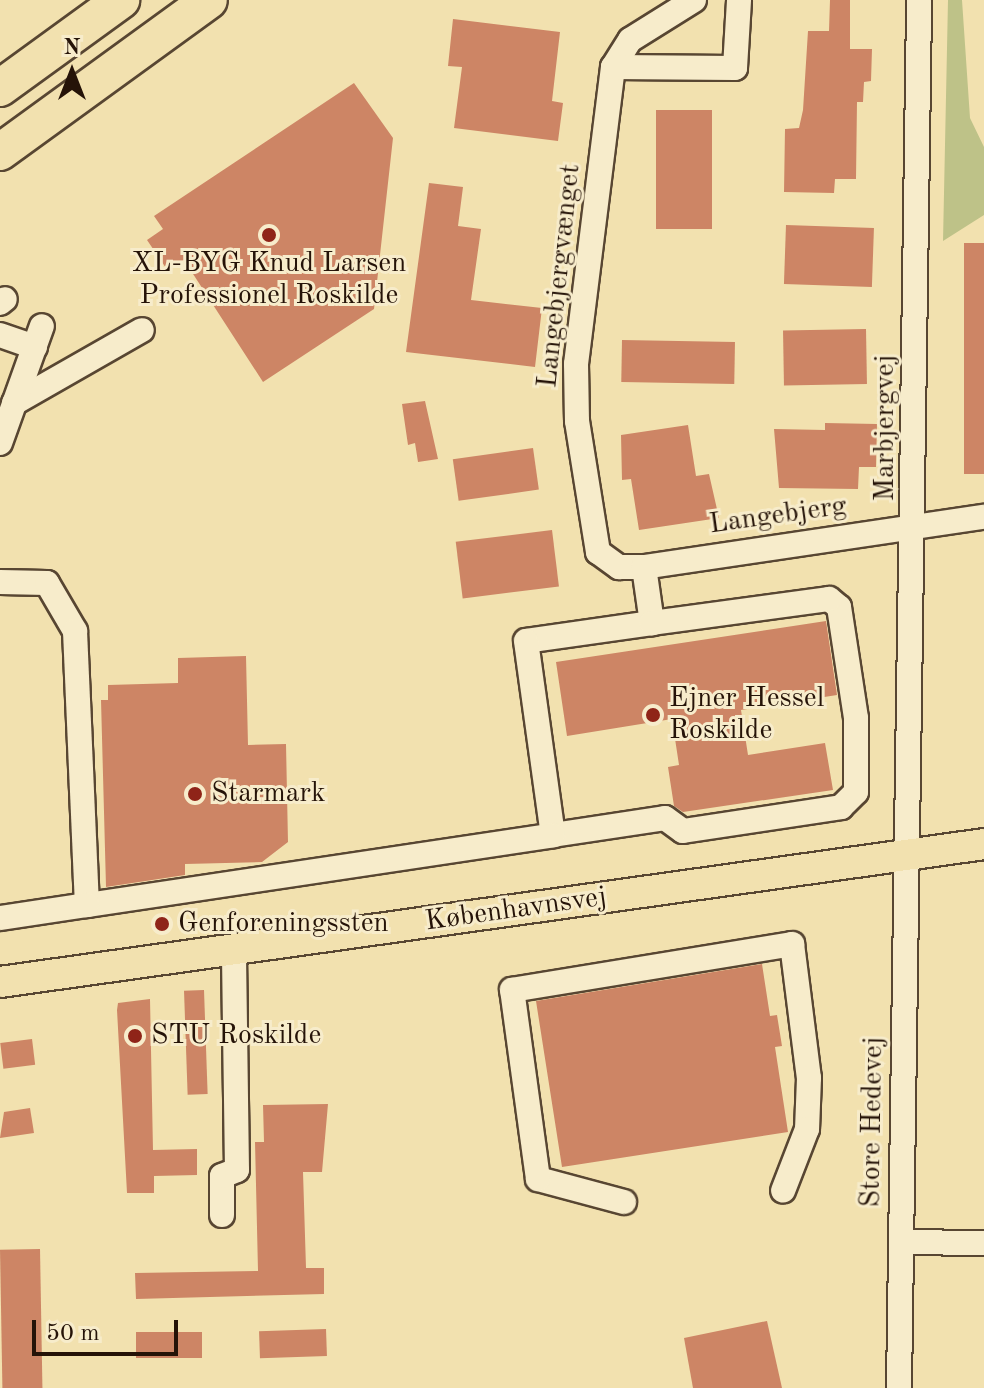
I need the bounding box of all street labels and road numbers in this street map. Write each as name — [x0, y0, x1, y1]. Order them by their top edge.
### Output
street label: Langebjergvænget — [532, 162, 588, 390]
street label: Marbjergvej — [869, 355, 903, 501]
street label: Langebjerg — [707, 490, 849, 542]
street label: Københavnsvej — [423, 881, 609, 939]
street label: Store Hedevej — [855, 1036, 891, 1208]

